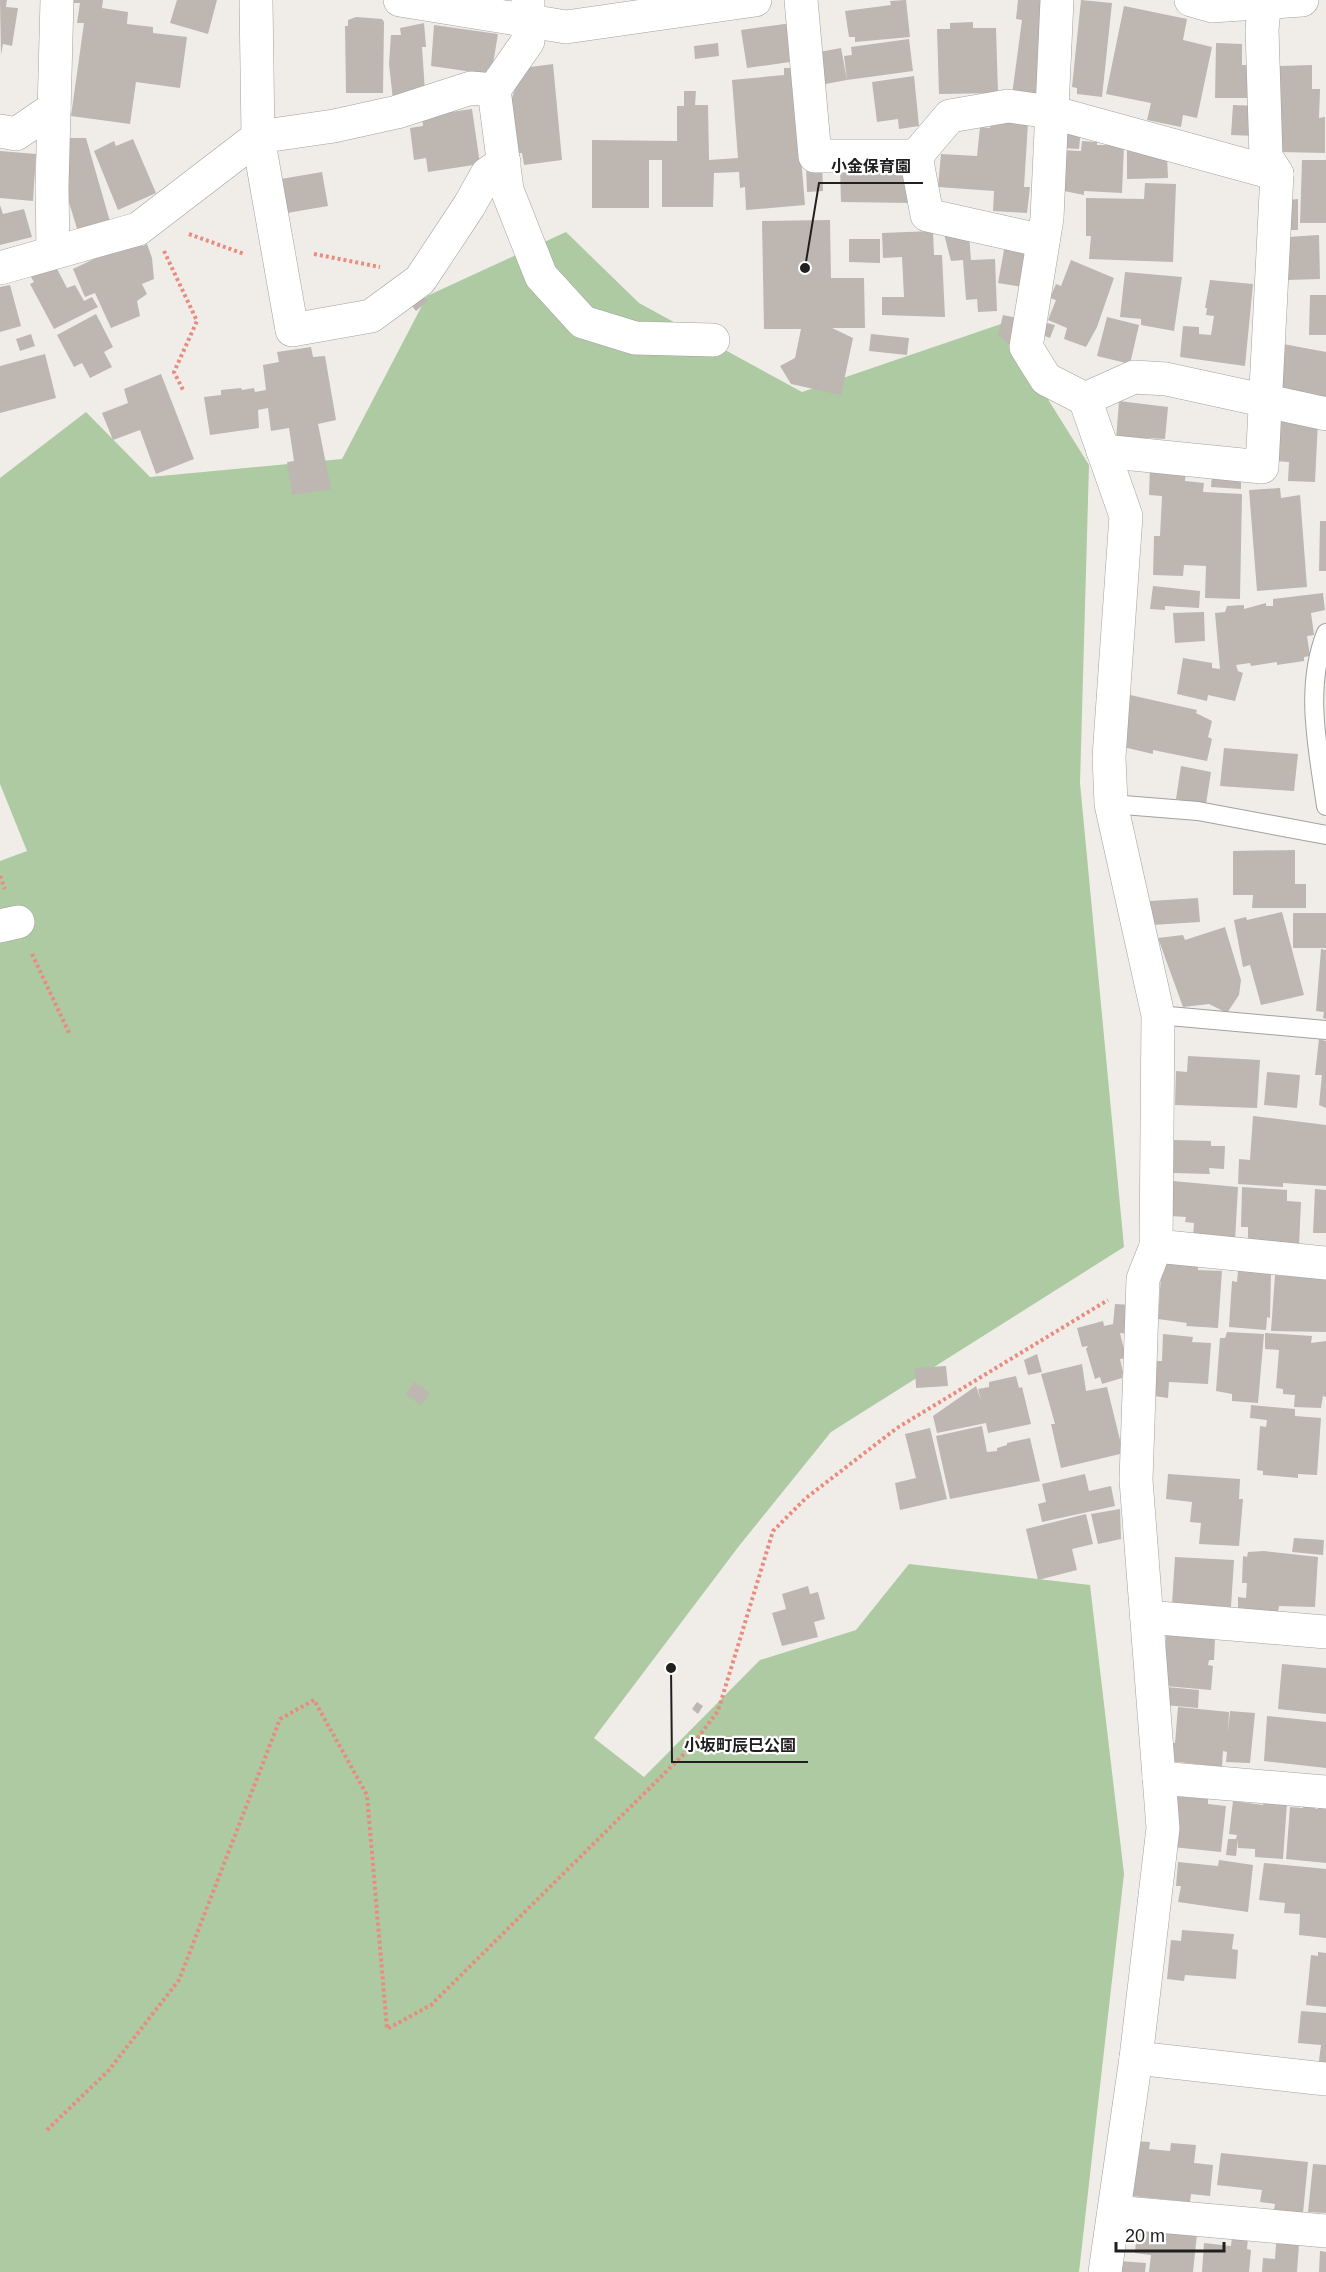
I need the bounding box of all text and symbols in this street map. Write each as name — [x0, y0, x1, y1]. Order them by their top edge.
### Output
callout: 小金保育園 — [819, 149, 923, 183]
text: 小金保育園 — [831, 158, 911, 175]
callout: 小坂町辰巳公園 — [672, 1728, 808, 1762]
text: 小坂町辰巳公園 — [684, 1737, 796, 1754]
scale bar — [1116, 2215, 1224, 2253]
text: 20 m — [1125, 2226, 1165, 2246]

